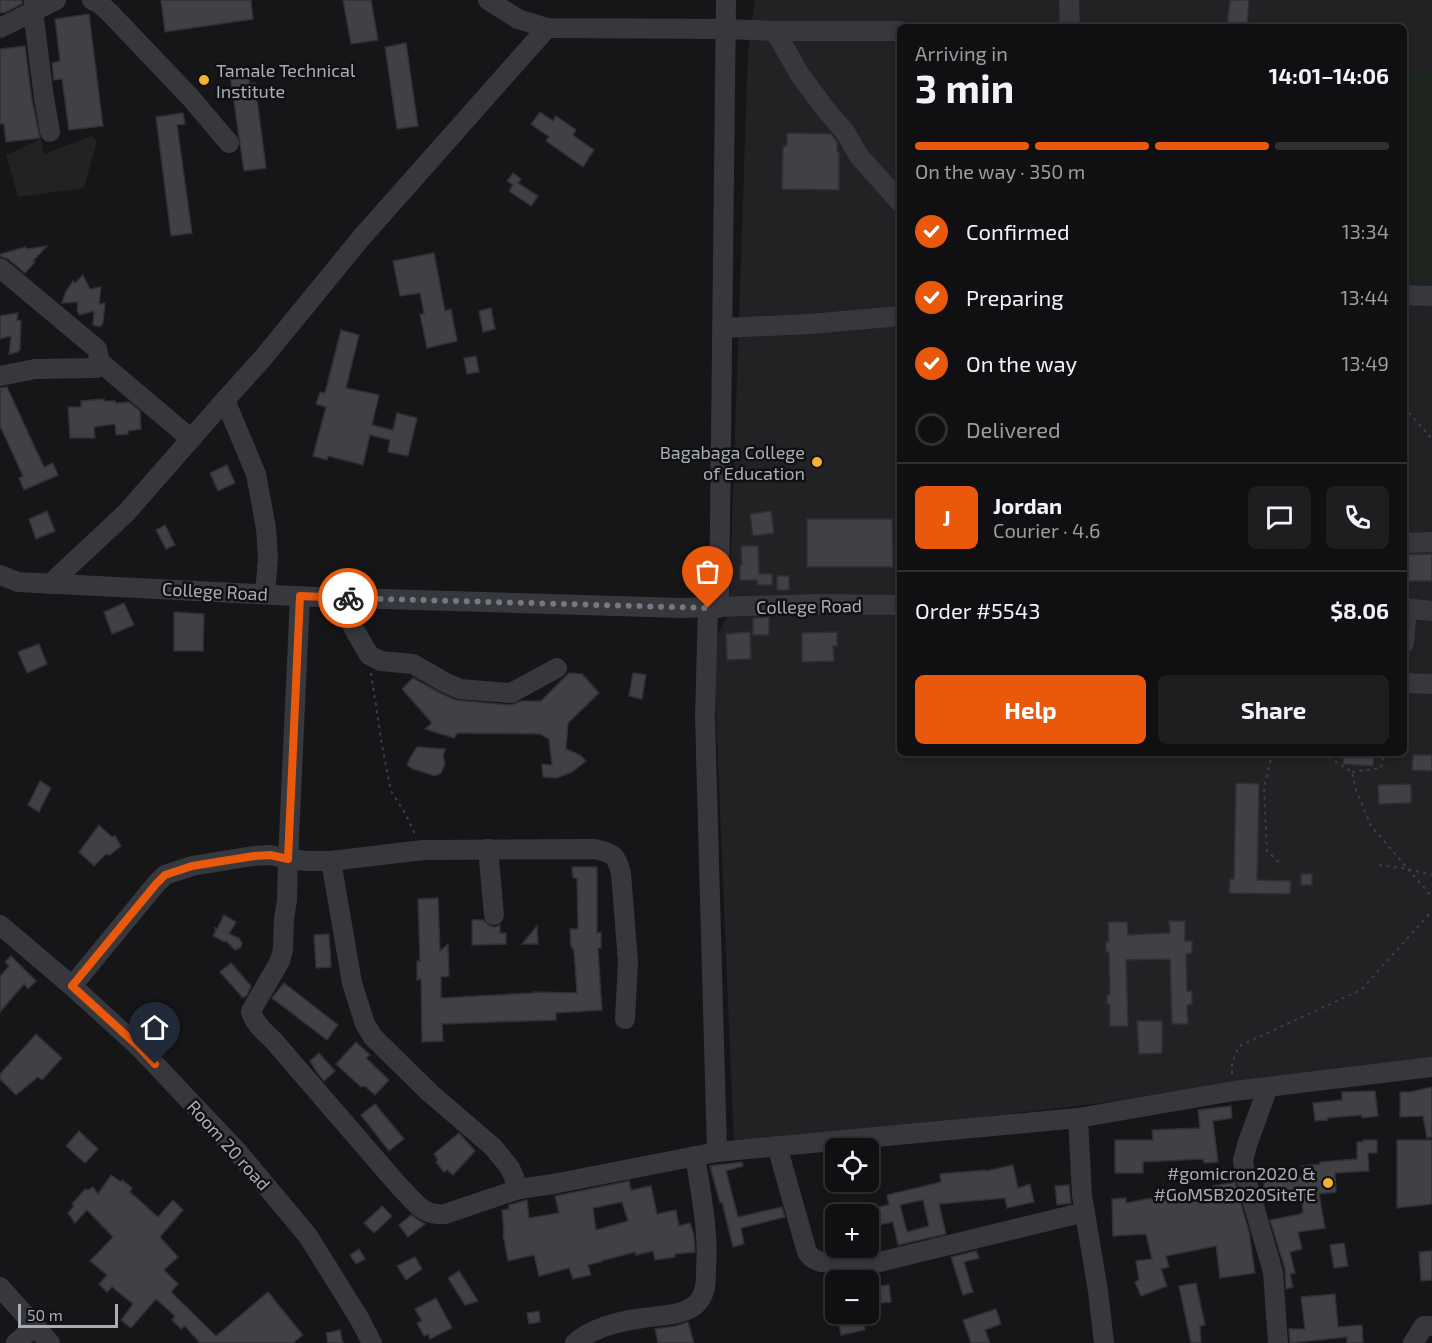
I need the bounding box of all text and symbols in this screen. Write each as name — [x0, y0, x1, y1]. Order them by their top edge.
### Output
text: Arriving in — [915, 41, 1008, 65]
place label: Tamale Technical Institute — [216, 59, 356, 102]
text: 14:01–14:06 — [1269, 62, 1389, 88]
text: 3 min — [915, 64, 1014, 111]
marker: Tamale Technical Institute — [197, 73, 211, 87]
text: On the way · 350 m — [915, 159, 1085, 183]
icon: check — [915, 215, 948, 248]
text: Confirmed — [966, 218, 1070, 244]
text: 13:34 — [1342, 219, 1389, 243]
icon: check — [915, 281, 948, 314]
text: Preparing — [966, 284, 1064, 310]
text: 13:44 — [1341, 285, 1389, 309]
icon: check — [915, 347, 948, 380]
text: On the way — [966, 350, 1077, 376]
text: 13:49 — [1341, 351, 1389, 375]
text: Delivered — [966, 416, 1061, 442]
place label: Bagabaga College of Education — [660, 441, 805, 484]
marker: Bagabaga College of Education — [810, 455, 824, 469]
button: chat — [1248, 486, 1311, 549]
button: phone — [1326, 486, 1389, 549]
text: Jordan — [993, 492, 1062, 518]
text: J — [942, 504, 951, 530]
text: Courier · 4.6 — [993, 518, 1100, 542]
pin — [682, 546, 733, 608]
icon: bag — [691, 555, 724, 588]
courier — [318, 568, 378, 628]
street label: College Road — [162, 577, 268, 605]
icon: bike — [332, 582, 365, 615]
street label: College Road — [756, 594, 862, 618]
text: Order #5543 — [915, 597, 1040, 623]
text: $8.06 — [1330, 597, 1389, 623]
button: Help — [915, 675, 1146, 744]
button: Share — [1158, 675, 1389, 744]
pin — [129, 1002, 180, 1064]
icon: home — [138, 1011, 171, 1044]
street label: Room 20 road — [183, 1095, 275, 1195]
map controls — [825, 1138, 879, 1324]
button: locate — [825, 1138, 879, 1192]
place label: #gomicron2020 & #GoMSB2020SiteTE — [1153, 1162, 1316, 1205]
marker: #gomicron2020 & #GoMSB2020SiteTE — [1321, 1176, 1335, 1190]
button: + — [825, 1204, 879, 1258]
button: − — [825, 1270, 879, 1324]
scale bar — [18, 1301, 118, 1328]
text: 50 m — [27, 1305, 63, 1324]

